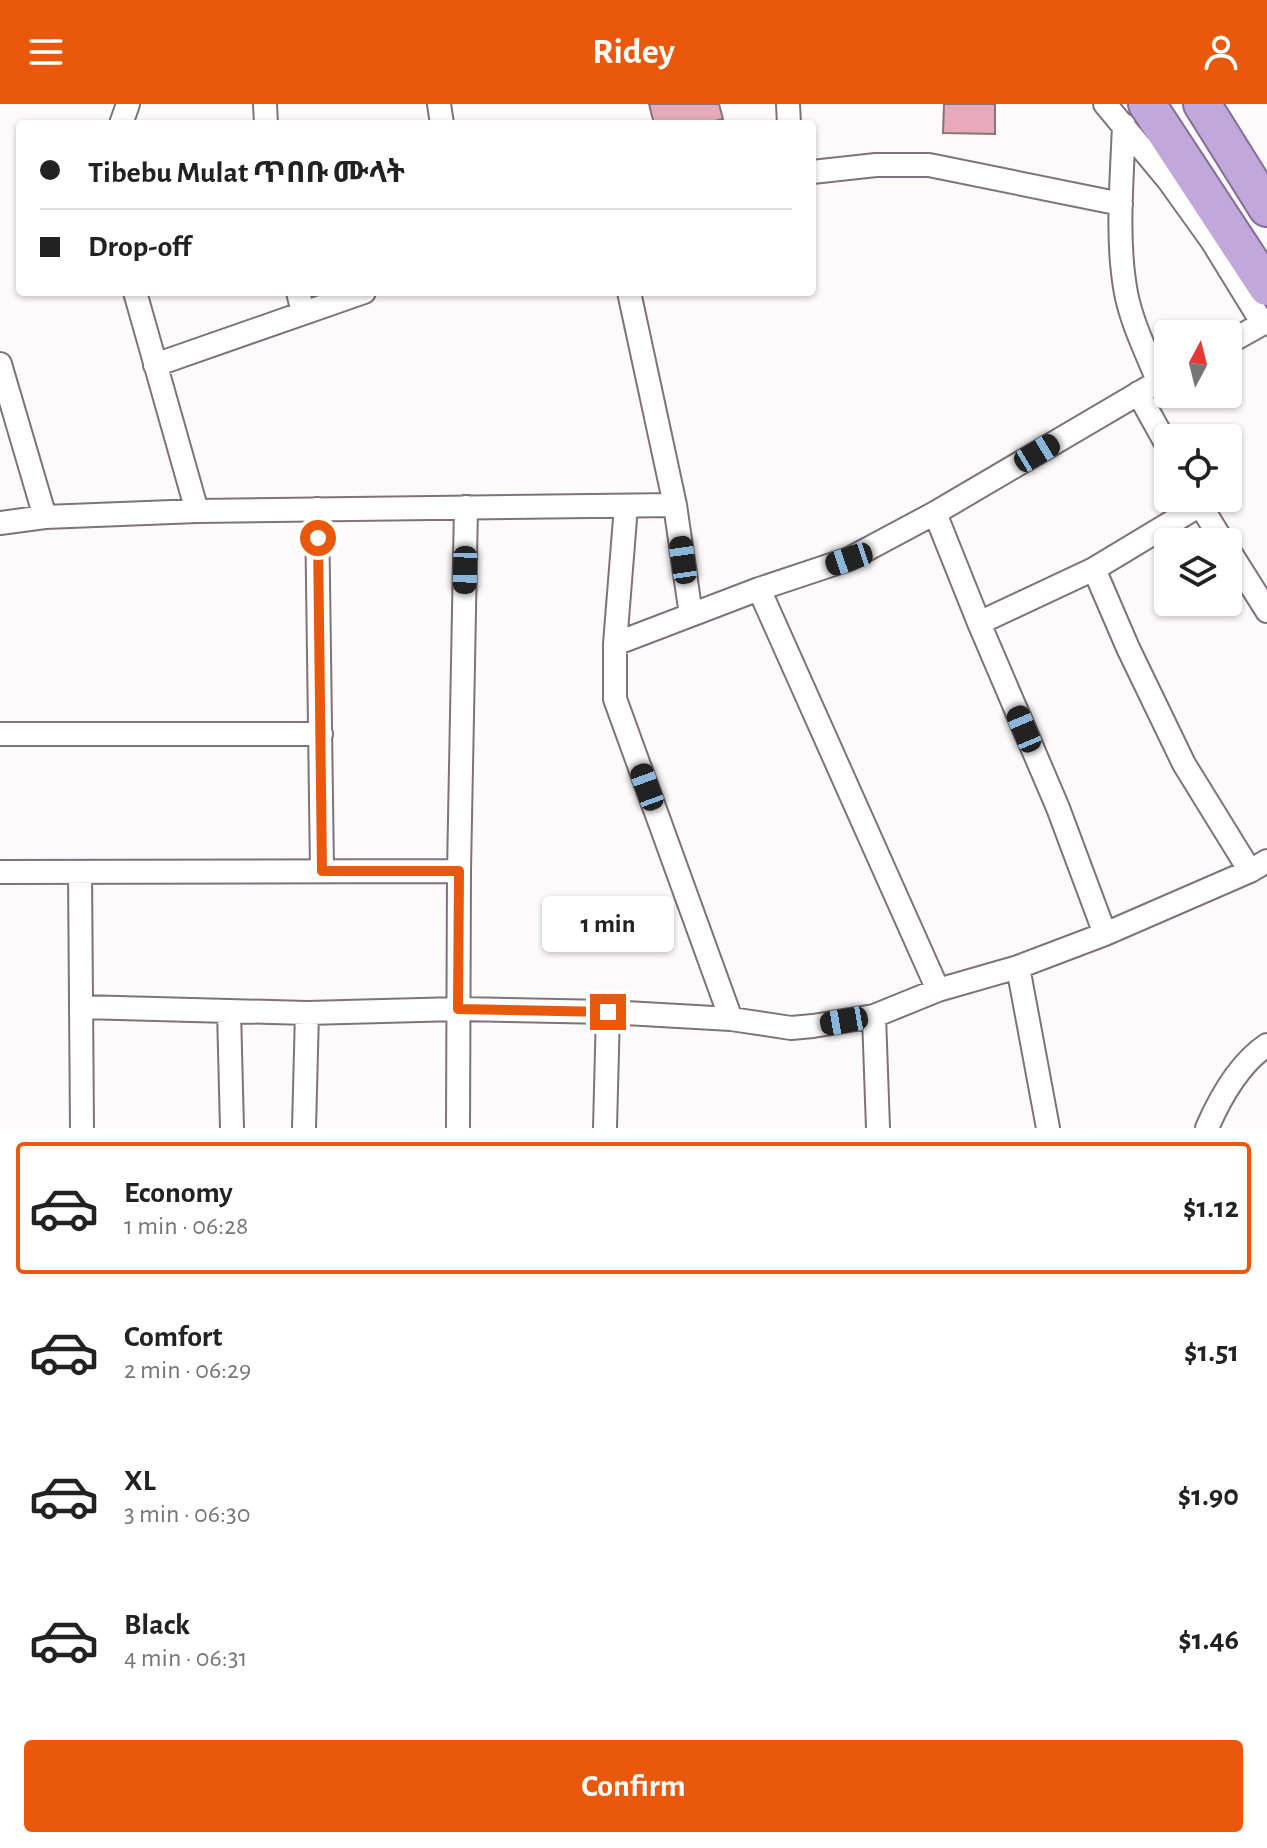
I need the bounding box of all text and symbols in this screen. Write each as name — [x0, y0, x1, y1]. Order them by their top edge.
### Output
icon: menu — [24, 30, 68, 74]
icon: person — [1199, 30, 1243, 74]
text: Ridey — [592, 34, 675, 70]
text: Tibebu Mulat ጥበቡ ሙላት — [88, 158, 405, 188]
text: Drop-off — [88, 232, 191, 262]
north arrow — [1154, 320, 1242, 408]
map controls — [1154, 320, 1242, 616]
button: locate — [1154, 424, 1242, 512]
car — [1010, 430, 1064, 476]
route start — [300, 520, 336, 556]
button: layers — [1154, 528, 1242, 616]
car — [668, 535, 698, 585]
car — [822, 540, 876, 578]
car — [453, 546, 477, 594]
car — [1004, 702, 1044, 756]
car — [628, 760, 666, 814]
callout: 1 min — [542, 896, 674, 952]
text: 1 min — [581, 911, 635, 937]
route end — [590, 994, 626, 1030]
car — [818, 1005, 870, 1037]
icon: car — [28, 1172, 100, 1244]
text: Economy — [124, 1178, 233, 1208]
text: $1.12 — [1183, 1193, 1239, 1223]
text: 1 min · 06:28 — [124, 1213, 248, 1239]
icon: car — [28, 1316, 100, 1388]
text: Comfort — [124, 1322, 223, 1352]
text: $1.51 — [1184, 1337, 1239, 1367]
text: 2 min · 06:29 — [124, 1357, 251, 1383]
icon: car — [28, 1460, 100, 1532]
text: XL — [124, 1466, 156, 1496]
text: $1.90 — [1178, 1481, 1239, 1511]
text: 3 min · 06:30 — [124, 1501, 250, 1527]
icon: car — [28, 1604, 100, 1676]
text: Black — [124, 1610, 190, 1640]
text: $1.46 — [1178, 1625, 1239, 1655]
text: 4 min · 06:31 — [124, 1645, 247, 1671]
button: Confirm — [24, 1740, 1243, 1832]

